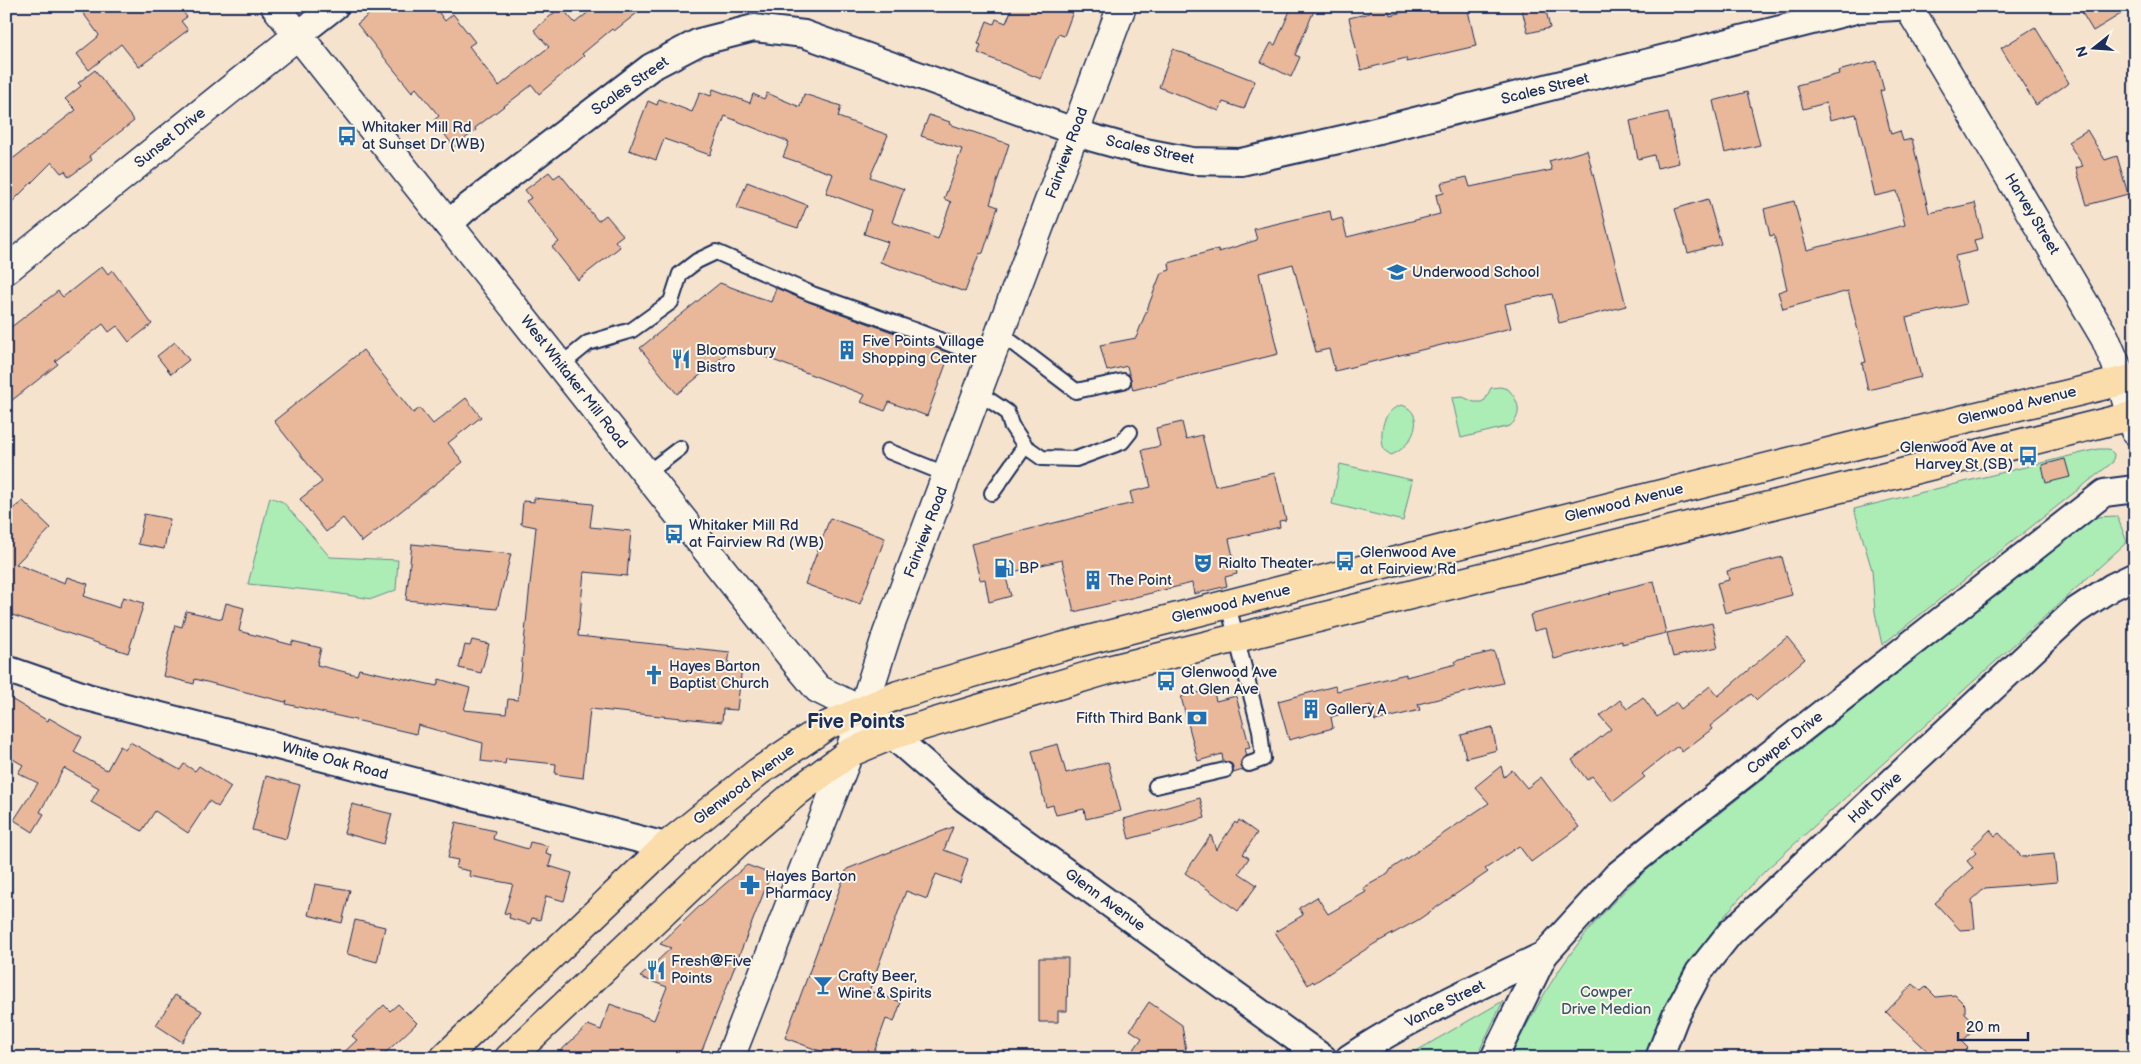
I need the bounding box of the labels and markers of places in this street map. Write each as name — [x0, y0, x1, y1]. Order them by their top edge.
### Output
place label: Whitaker Mill Rd at Sunset Dr (WB) — [362, 118, 485, 154]
bus stop icon: Whitaker Mill Rd at Sunset Dr (WB) — [336, 125, 358, 147]
school or university icon: Underwood School — [1386, 261, 1408, 283]
place label: Underwood School — [1412, 263, 1539, 282]
place label: Five Points Village Shopping Center — [862, 332, 984, 368]
building icon: Five Points Village Shopping Center — [836, 339, 858, 361]
place label: Bloomsbury Bistro — [696, 341, 776, 377]
restaurant icon: Bloomsbury Bistro — [670, 348, 692, 370]
place label: Glenwood Ave at Harvey St (SB) — [1900, 438, 2013, 474]
bus stop icon: Glenwood Ave at Harvey St (SB) — [2017, 445, 2039, 467]
place label: Whitaker Mill Rd at Fairview Rd (WB) — [689, 516, 824, 552]
bus stop icon: Whitaker Mill Rd at Fairview Rd (WB) — [663, 523, 685, 545]
place label: Glenwood Ave at Fairview Rd — [1360, 543, 1456, 579]
bus stop icon: Glenwood Ave at Fairview Rd — [1334, 550, 1356, 572]
theatre icon: Rialto Theater — [1192, 552, 1214, 574]
place label: Rialto Theater — [1218, 554, 1314, 573]
fuel station icon: BP — [993, 557, 1015, 579]
place label: BP — [1019, 559, 1039, 578]
building icon: The Point — [1082, 569, 1104, 591]
place label: The Point — [1108, 571, 1172, 590]
place label: Hayes Barton Baptist Church — [669, 657, 769, 693]
place label: Glenwood Ave at Glen Ave — [1181, 663, 1277, 699]
church icon: Hayes Barton Baptist Church — [643, 664, 665, 686]
bus stop icon: Glenwood Ave at Glen Ave — [1155, 670, 1177, 692]
building icon: Gallery A — [1300, 698, 1322, 720]
place label: Gallery A — [1326, 700, 1387, 719]
bank icon: Fifth Third Bank — [1186, 707, 1208, 729]
place label: Fifth Third Bank — [1076, 709, 1183, 728]
place label: Hayes Barton Pharmacy — [765, 867, 856, 903]
pharmacy icon: Hayes Barton Pharmacy — [739, 874, 761, 896]
place label: Fresh@Five Points — [671, 952, 751, 988]
restaurant icon: Fresh@Five Points — [645, 959, 667, 981]
place label: Crafty Beer, Wine & Spirits — [838, 967, 932, 1003]
bar icon: Crafty Beer, Wine & Spirits — [812, 974, 834, 996]

